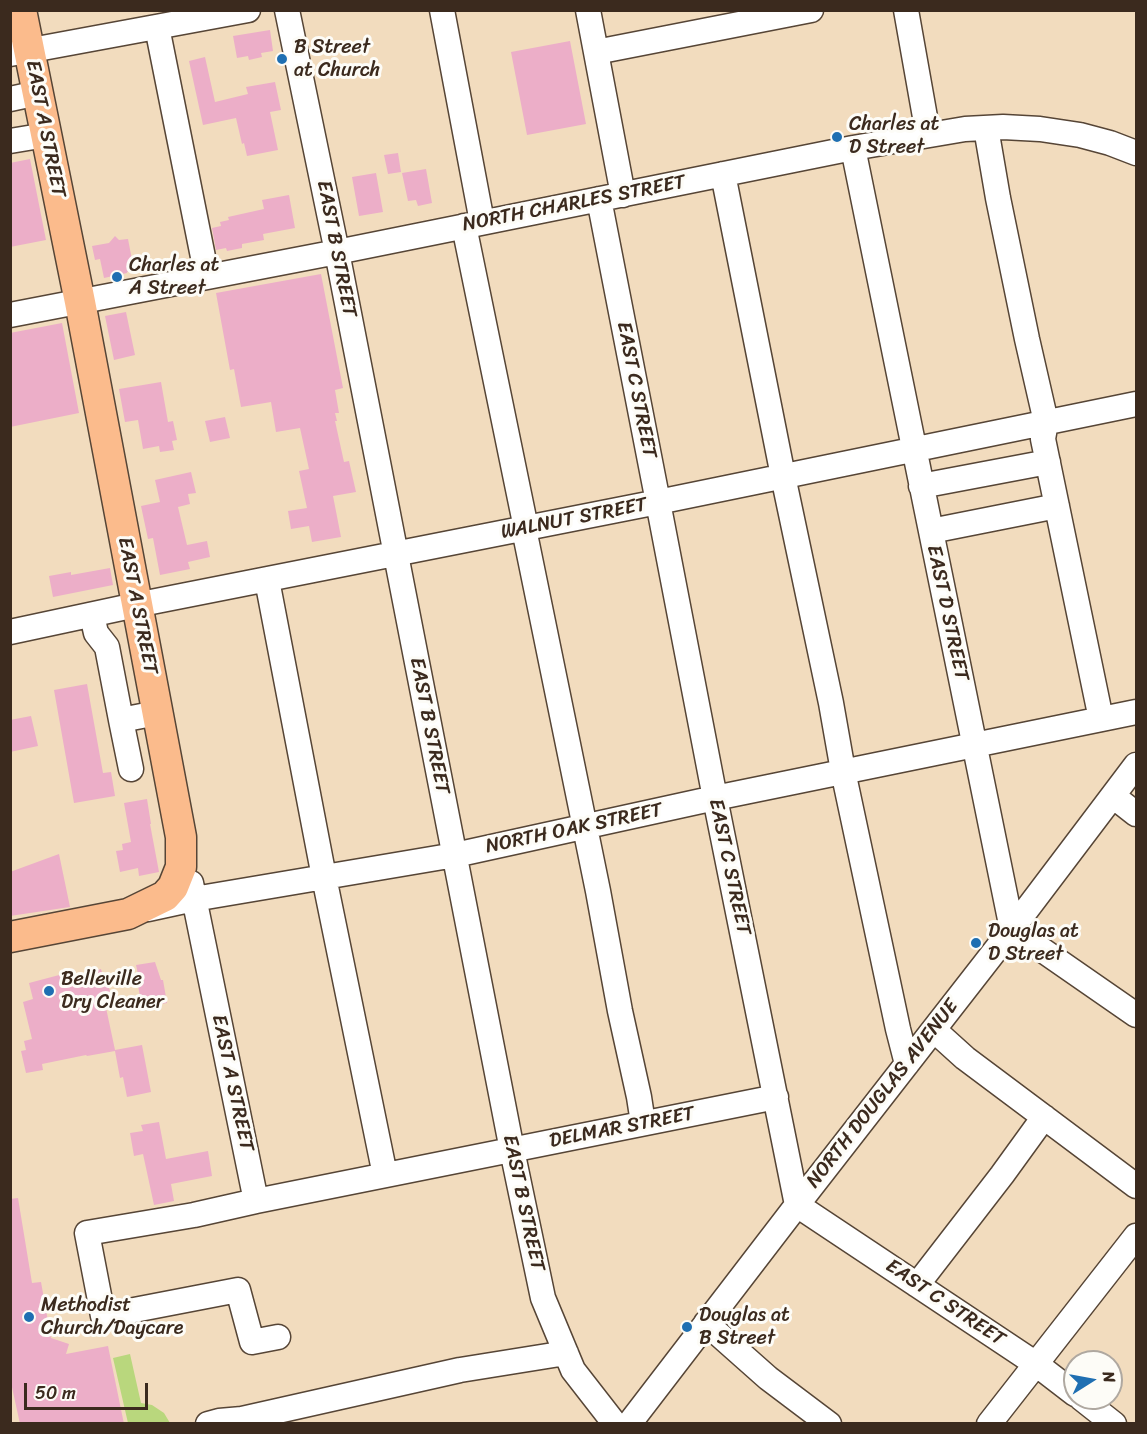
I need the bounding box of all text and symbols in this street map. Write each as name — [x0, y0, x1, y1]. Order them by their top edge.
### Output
place label: B Street at Church — [294, 36, 380, 83]
marker: B Street at Church — [275, 52, 289, 66]
street label: EAST A STREET — [20, 58, 70, 200]
place label: Charles at D Street — [849, 113, 939, 160]
marker: Charles at D Street — [830, 130, 844, 144]
street label: NORTH CHARLES STREET — [461, 171, 687, 237]
street label: EAST B STREET — [311, 179, 361, 319]
place label: Charles at A Street — [129, 254, 219, 301]
marker: Charles at A Street — [110, 270, 124, 284]
street label: EAST C STREET — [611, 320, 661, 460]
street label: WALNUT STREET — [499, 493, 649, 545]
street label: EAST A STREET — [112, 535, 162, 677]
street label: EAST D STREET — [921, 543, 973, 683]
street label: EAST B STREET — [404, 656, 454, 796]
street label: EAST C STREET — [703, 797, 755, 937]
street label: NORTH OAK STREET — [483, 799, 665, 859]
place label: Douglas at D Street — [988, 920, 1079, 967]
marker: Douglas at D Street — [969, 936, 983, 950]
place label: Belleville Dry Cleaner — [61, 968, 164, 1015]
marker: Belleville Dry Cleaner — [42, 984, 56, 998]
street label: NORTH DOUGLAS AVENUE — [802, 995, 964, 1193]
street label: EAST A STREET — [206, 1012, 258, 1154]
street label: DELMAR STREET — [547, 1102, 697, 1154]
street label: EAST B STREET — [497, 1133, 549, 1273]
street label: EAST C STREET — [881, 1254, 1009, 1352]
place label: Methodist Church/Daycare — [41, 1294, 183, 1341]
place label: Douglas at B Street — [699, 1304, 790, 1351]
marker: Methodist Church/Daycare — [22, 1310, 36, 1324]
marker: Douglas at B Street — [680, 1320, 694, 1334]
north arrow — [1063, 1350, 1123, 1410]
text: N — [1094, 1369, 1124, 1385]
scale bar — [27, 1371, 152, 1409]
text: 50 m — [35, 1377, 76, 1409]

